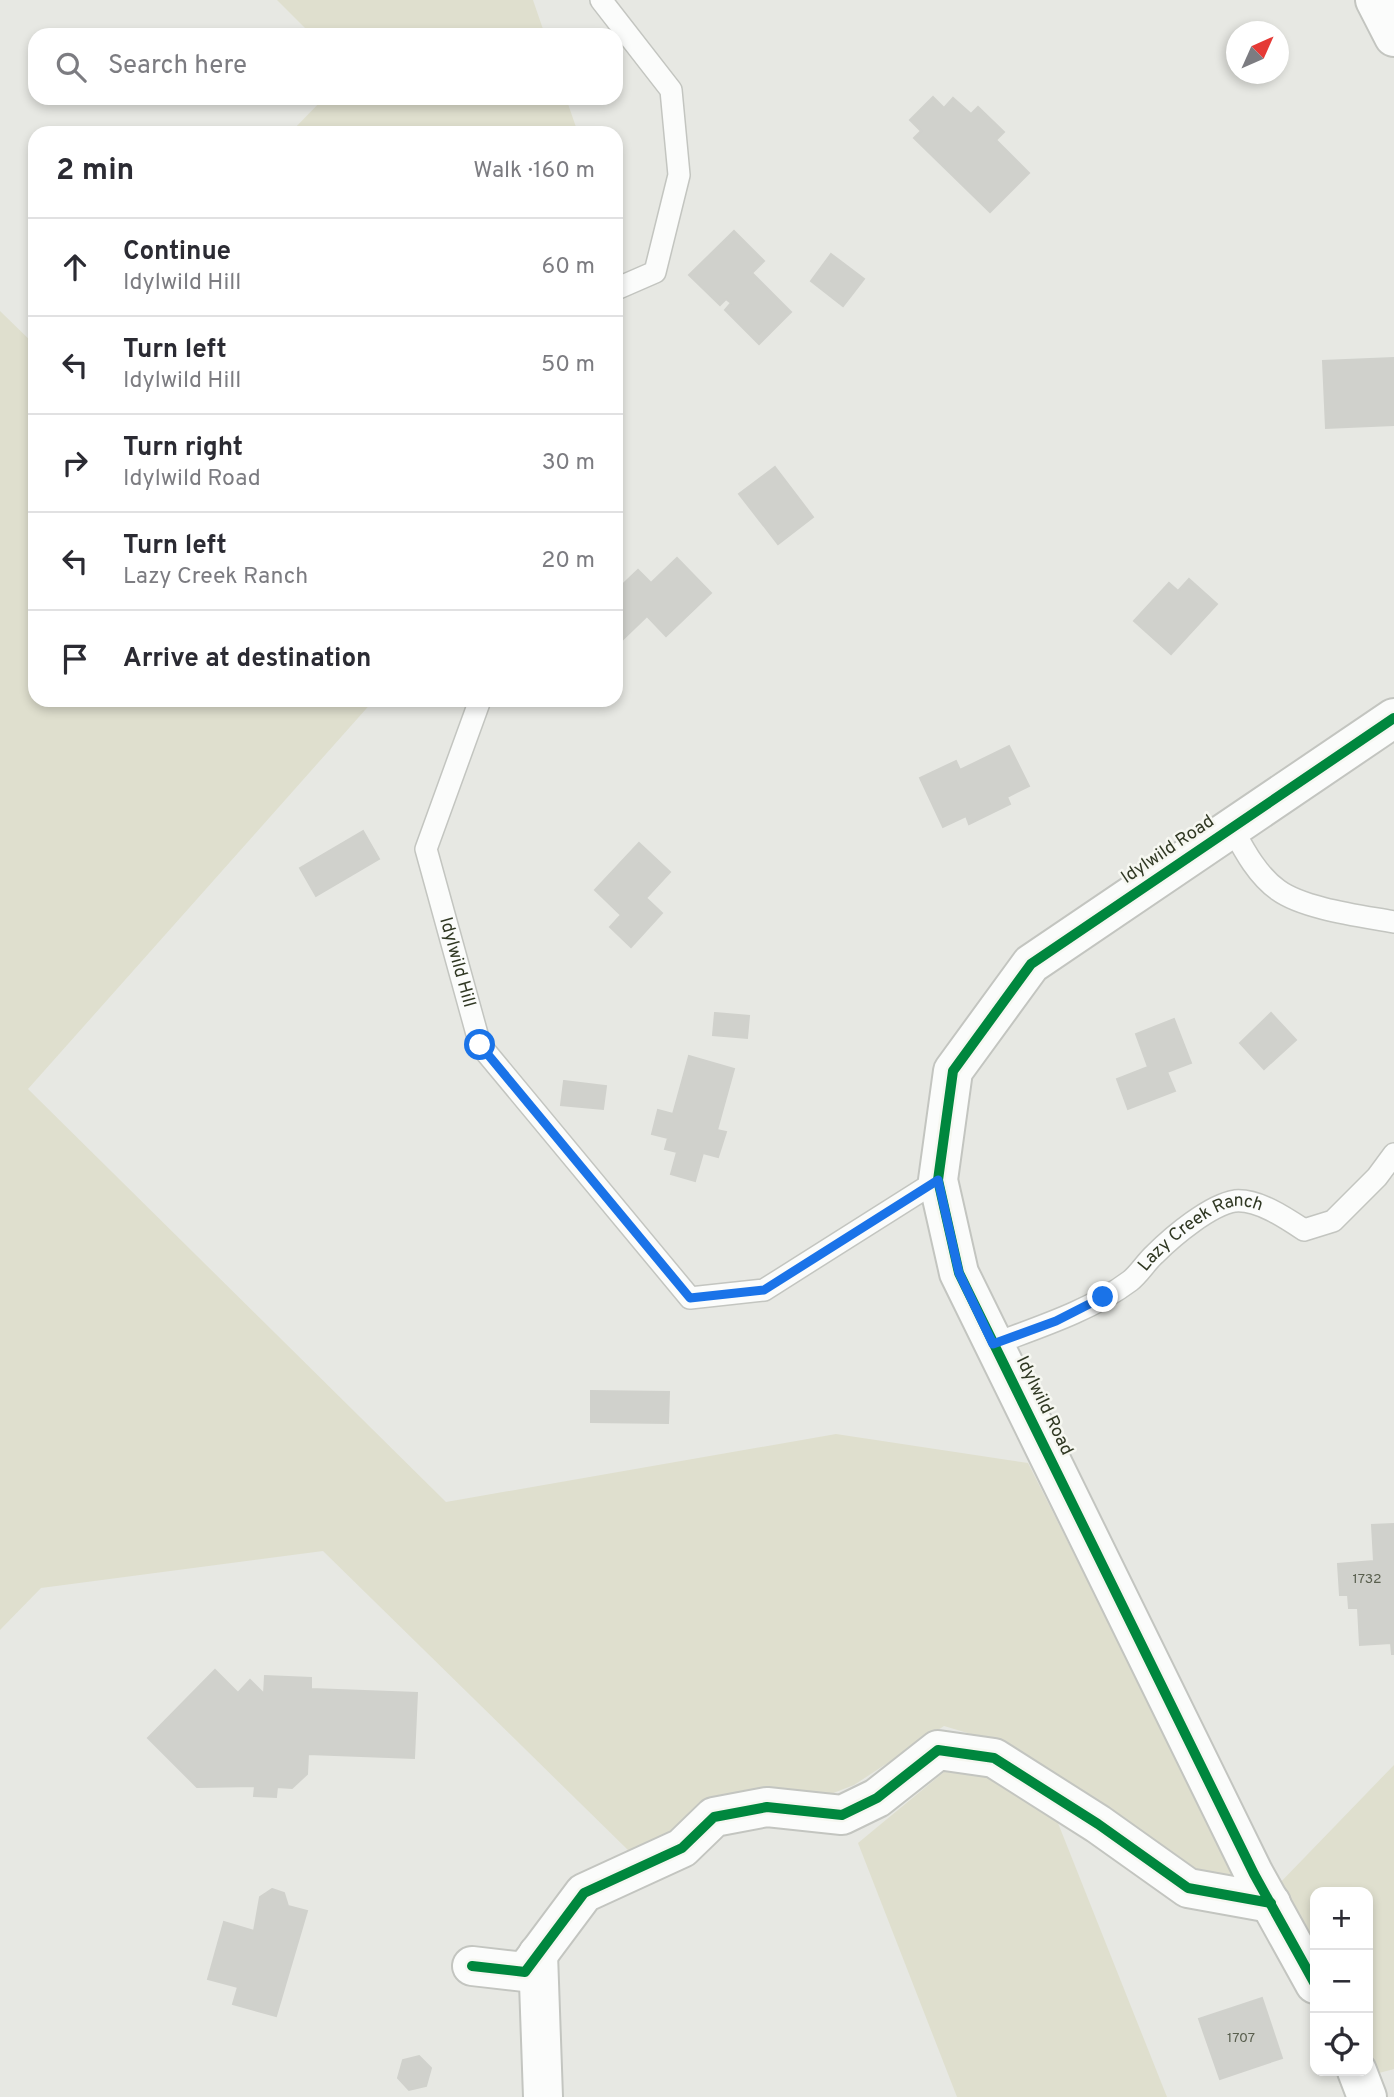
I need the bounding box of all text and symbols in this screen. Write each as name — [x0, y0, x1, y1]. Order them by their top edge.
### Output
north arrow — [1226, 21, 1289, 84]
search box — [28, 28, 623, 105]
icon: search — [52, 48, 90, 86]
text: Search here — [108, 50, 247, 83]
text: 2 min — [56, 153, 134, 190]
text: Walk · 160 m — [473, 157, 595, 186]
text: Continue — [123, 236, 231, 269]
icon: ahead — [56, 248, 94, 286]
text: 60 m — [542, 253, 595, 282]
text: Idylwild Hill — [123, 269, 241, 298]
text: Turn left — [123, 334, 227, 367]
icon: left — [56, 346, 94, 384]
text: 50 m — [541, 351, 595, 380]
text: Idylwild Hill — [123, 367, 241, 396]
text: Turn right — [123, 432, 243, 465]
icon: right — [56, 444, 94, 482]
text: 30 m — [542, 449, 595, 478]
text: Idylwild Road — [123, 465, 261, 494]
text: Turn left — [123, 530, 227, 563]
icon: left — [56, 542, 94, 580]
text: 20 m — [541, 547, 595, 576]
text: Lazy Creek Ranch — [123, 563, 308, 592]
icon: arrive — [56, 640, 94, 678]
text: Arrive at destination — [123, 643, 371, 676]
street label: Idylwild Road — [1117, 810, 1219, 890]
street label: Idylwild Hill — [434, 915, 481, 1010]
route start — [464, 1029, 495, 1060]
street label: Lazy Creek Ranch — [1133, 1189, 1266, 1276]
route end — [1087, 1281, 1118, 1312]
street label: Idylwild Road — [1010, 1353, 1078, 1459]
house number: 1732 — [1353, 1571, 1381, 1588]
map controls — [1310, 1887, 1373, 2076]
button: + — [1310, 1887, 1373, 1950]
button: − — [1310, 1950, 1373, 2013]
button: locate — [1310, 2013, 1373, 2076]
house number: 1707 — [1227, 2030, 1255, 2047]

